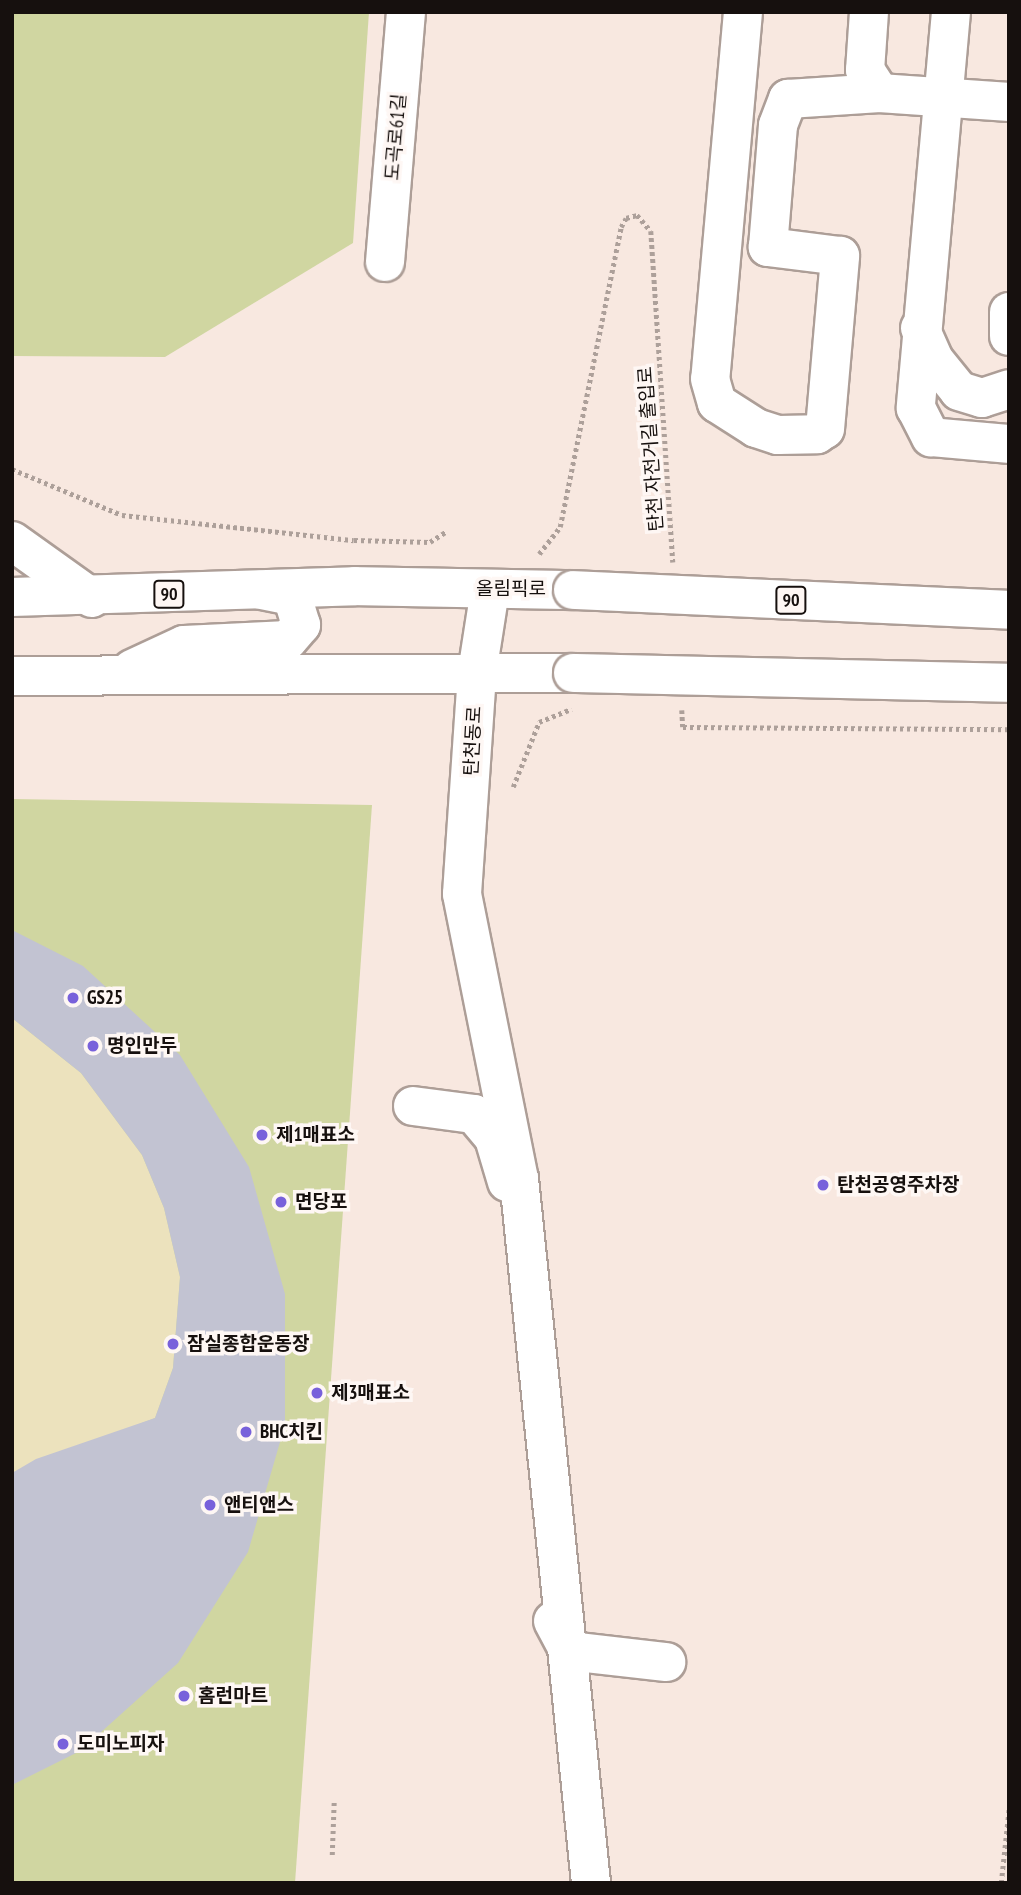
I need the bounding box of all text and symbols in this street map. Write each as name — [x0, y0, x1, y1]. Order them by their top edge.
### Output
street label: 도곡로61길 — [381, 93, 411, 181]
street label: 탄천 자전거길 출입로 — [634, 366, 668, 532]
street label: 올림픽로 — [476, 578, 546, 600]
road number: 90 — [153, 580, 185, 608]
road number: 90 — [775, 586, 807, 614]
street label: 탄천동로 — [460, 705, 486, 777]
place label: GS25 — [87, 987, 123, 1009]
marker: GS25 — [65, 990, 81, 1006]
place label: 명인만두 — [107, 1035, 177, 1057]
marker: 명인만두 — [85, 1038, 101, 1054]
place label: 제1매표소 — [276, 1124, 355, 1146]
marker: 제1매표소 — [254, 1127, 270, 1143]
place label: 탄천공영주차장 — [837, 1174, 959, 1196]
marker: 탄천공영주차장 — [815, 1177, 831, 1193]
place label: 면당포 — [295, 1191, 347, 1213]
marker: 면당포 — [273, 1194, 289, 1210]
place label: 잠실종합운동장 — [187, 1333, 309, 1355]
marker: 잠실종합운동장 — [165, 1336, 181, 1352]
place label: 제3매표소 — [331, 1382, 410, 1404]
marker: 제3매표소 — [309, 1385, 325, 1401]
place label: BHC치킨 — [260, 1421, 323, 1443]
marker: BHC치킨 — [238, 1424, 254, 1440]
place label: 앤티앤스 — [224, 1494, 294, 1516]
marker: 앤티앤스 — [202, 1497, 218, 1513]
place label: 홈런마트 — [198, 1685, 268, 1707]
marker: 홈런마트 — [176, 1688, 192, 1704]
place label: 도미노피자 — [77, 1733, 164, 1755]
marker: 도미노피자 — [55, 1736, 71, 1752]

